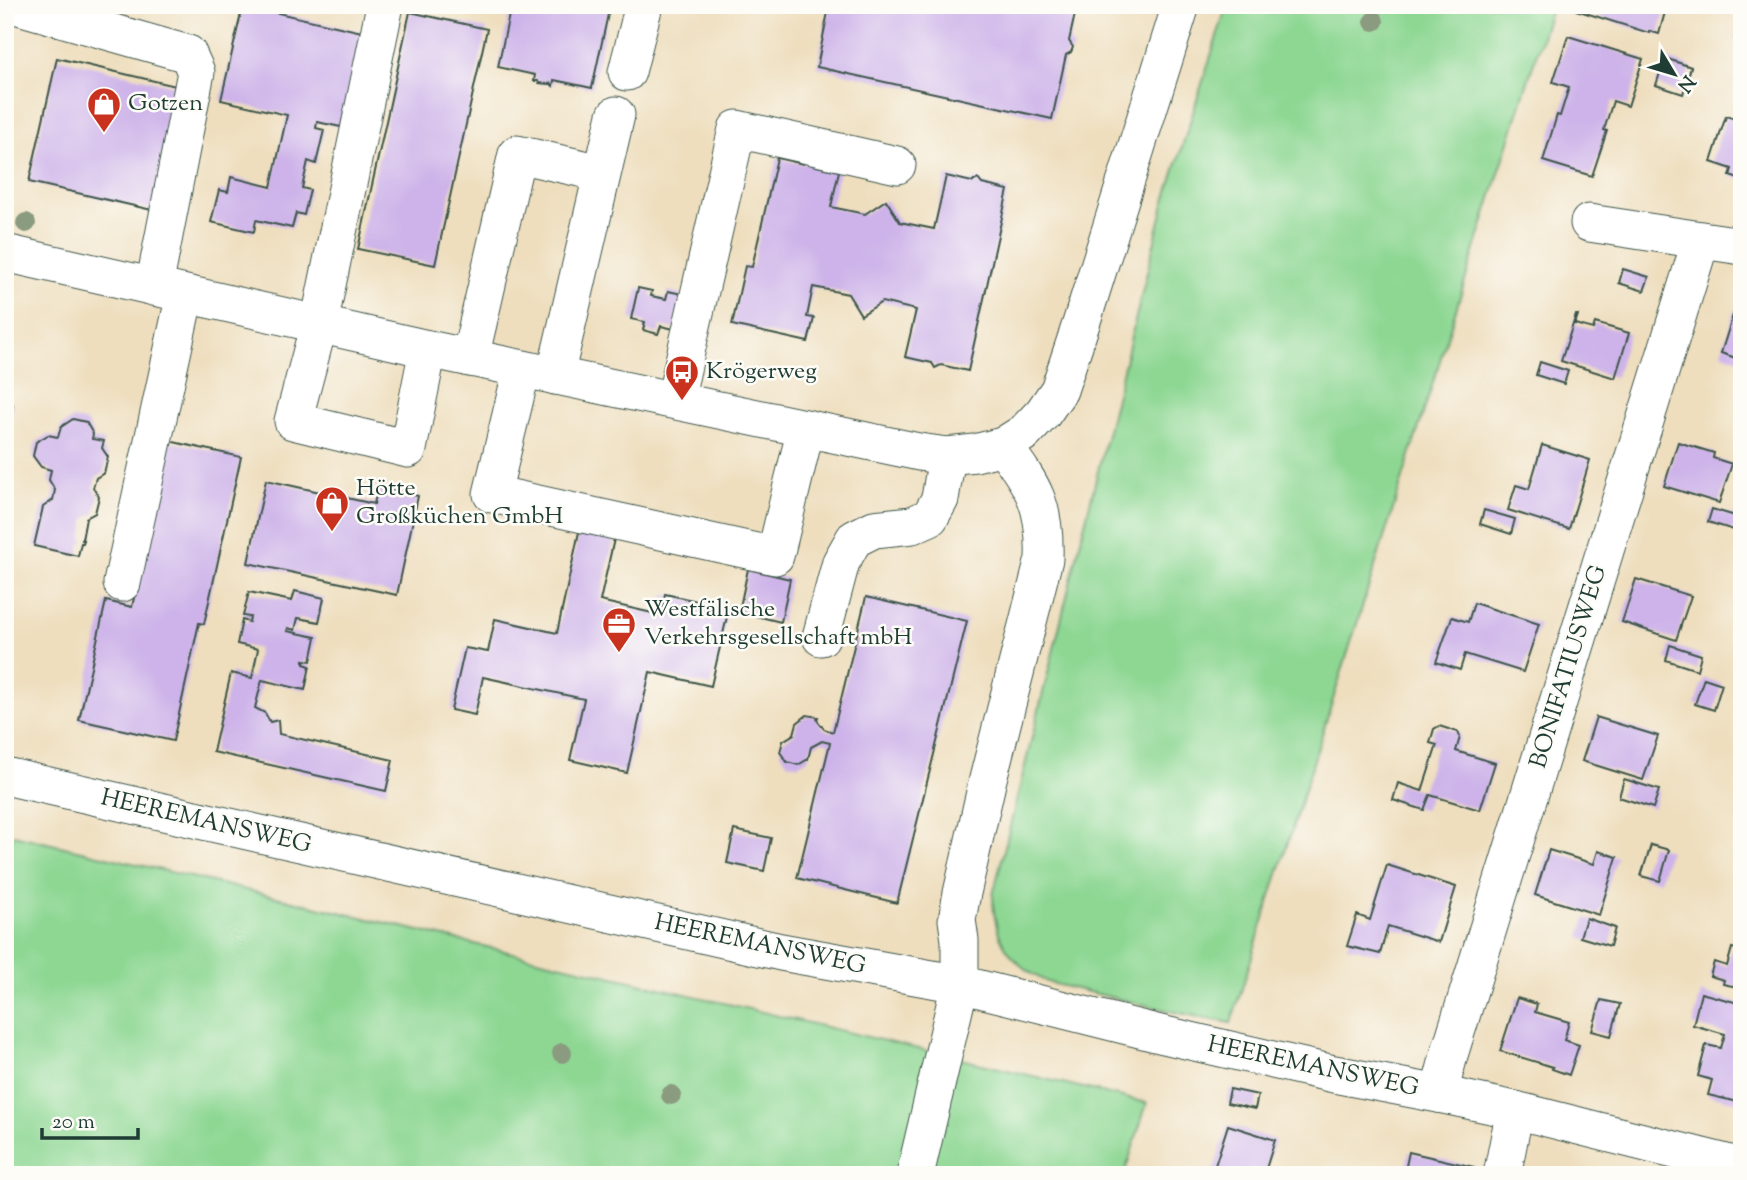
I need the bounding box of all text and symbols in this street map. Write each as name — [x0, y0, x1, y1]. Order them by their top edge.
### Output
north arrow — [1638, 38, 1708, 108]
text: N — [1670, 69, 1701, 97]
shop icon: Gotzen — [85, 85, 123, 134]
place label: Gotzen — [128, 87, 203, 121]
bus stop icon: Krögerweg — [663, 353, 701, 402]
place label: Krögerweg — [706, 355, 817, 389]
place label: Hötte Großküchen GmbH — [356, 472, 563, 534]
shop icon: Hötte Großküchen GmbH — [313, 484, 351, 533]
street label: BONIFATIUSWEG — [1522, 561, 1616, 773]
place label: Westfälische Verkehrsgesellschaft mbH — [644, 593, 912, 655]
office icon: Westfälische Verkehrsgesellschaft mbH — [600, 605, 638, 654]
street label: HEEREMANSWEG — [97, 781, 315, 863]
street label: HEEREMANSWEG — [651, 906, 869, 984]
street label: HEEREMANSWEG — [1204, 1028, 1422, 1106]
scale bar — [42, 1096, 138, 1140]
text: 20 m — [52, 1108, 95, 1138]

